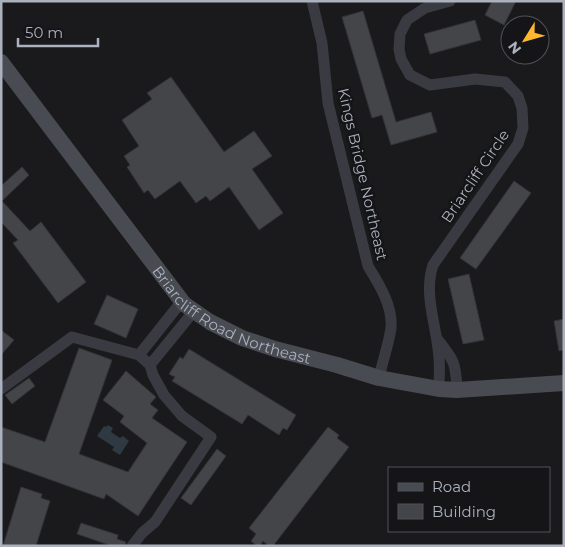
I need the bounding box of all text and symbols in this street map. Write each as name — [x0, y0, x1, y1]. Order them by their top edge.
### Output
scale bar — [18, 15, 98, 47]
north arrow — [500, 15, 550, 65]
text: 50 m — [25, 23, 63, 42]
text: N — [504, 38, 525, 58]
street label: Kings Bridge Northeast — [334, 86, 392, 262]
street label: Briarcliff Circle — [437, 126, 513, 226]
street label: Briarcliff Road Northeast — [149, 262, 313, 367]
legend — [388, 467, 550, 532]
text: Road — [432, 477, 471, 496]
text: Building — [432, 502, 496, 521]

